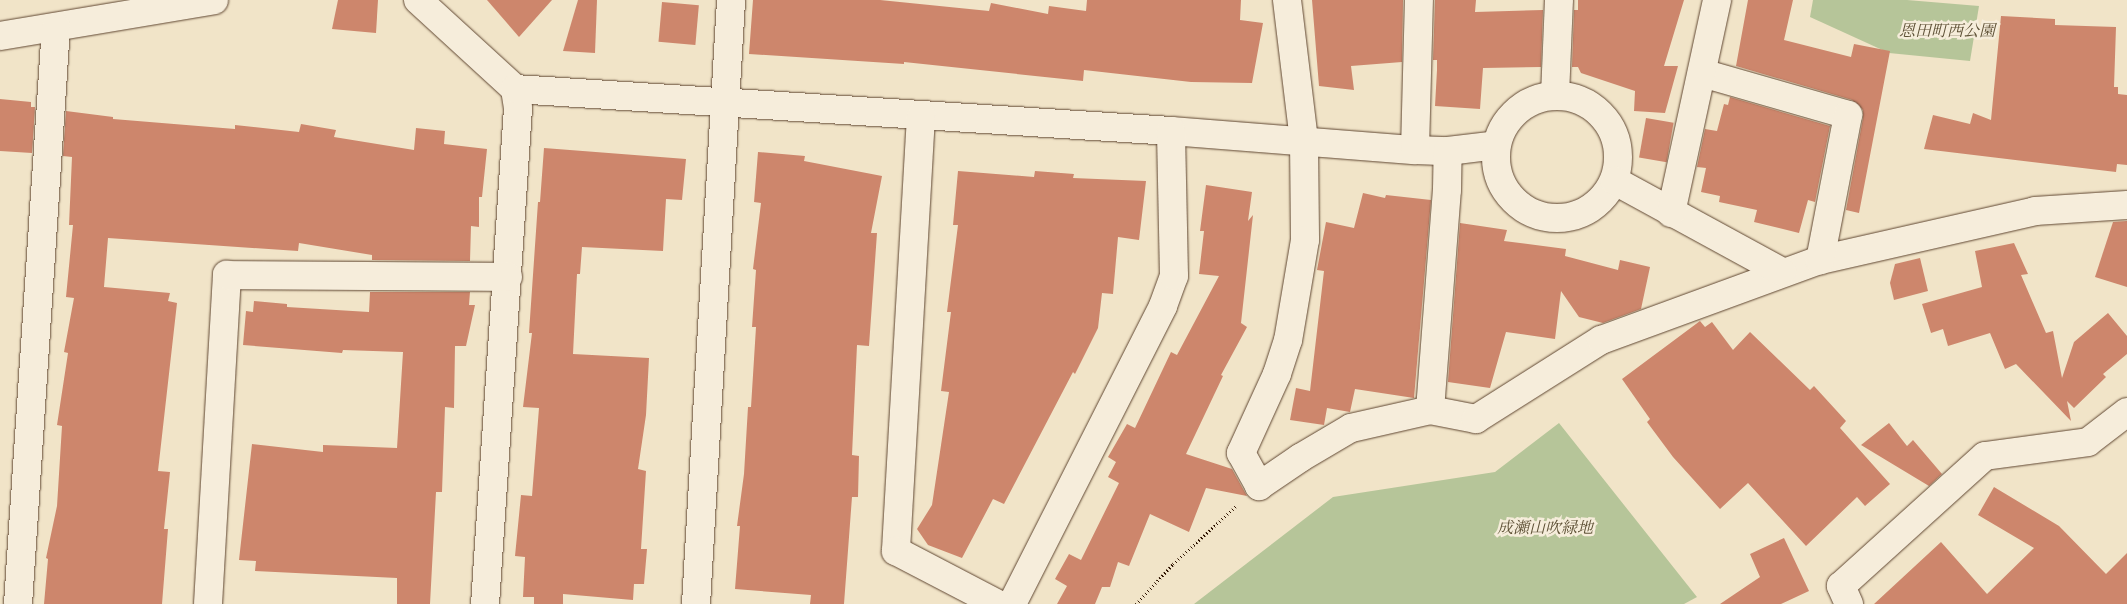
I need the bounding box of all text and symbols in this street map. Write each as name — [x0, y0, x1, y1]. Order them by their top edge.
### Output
park label: 恩田町西公園 — [1899, 21, 1995, 41]
park label: 成瀬山吹緑地 — [1497, 518, 1593, 538]

